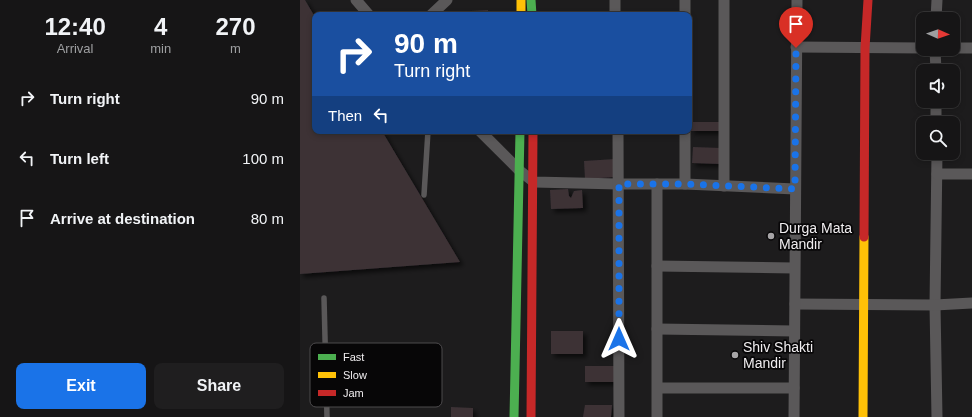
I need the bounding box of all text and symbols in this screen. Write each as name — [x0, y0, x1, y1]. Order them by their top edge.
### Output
pin — [779, 7.0, 813, 48]
north arrow — [916, 12, 960, 56]
map controls — [916, 12, 960, 160]
text: 12:40 — [44, 13, 106, 40]
text: 4 — [154, 13, 167, 40]
text: 270 — [216, 13, 256, 40]
icon: arrive — [785, 13, 807, 35]
icon: right — [328, 28, 380, 80]
text: 90 m — [394, 28, 458, 59]
text: Arrival — [57, 41, 94, 56]
text: min — [150, 41, 171, 56]
text: m — [230, 41, 241, 56]
text: Turn right — [394, 61, 470, 81]
button: sound — [916, 64, 960, 108]
icon: right — [16, 87, 38, 109]
text: Turn right — [50, 90, 120, 107]
text: 90 m — [251, 90, 284, 107]
icon: left — [370, 104, 392, 126]
text: Then — [328, 107, 362, 124]
button: search — [916, 116, 960, 160]
icon: left — [16, 147, 38, 169]
text: Turn left — [50, 150, 109, 167]
text: 100 m — [242, 150, 284, 167]
icon: arrive — [16, 207, 38, 229]
text: Arrive at destination — [50, 210, 195, 227]
text: 80 m — [251, 210, 284, 227]
place label: Durga Mata Mandir — [779, 220, 852, 252]
marker: Durga Mata Mandir — [766, 231, 776, 241]
position arrow — [598, 318, 640, 360]
place label: Shiv Shakti Mandir — [743, 339, 813, 371]
legend — [310, 343, 442, 407]
marker: Shiv Shakti Mandir — [730, 350, 740, 360]
text: Fast — [343, 351, 364, 363]
button: Exit — [16, 363, 146, 409]
button: Share — [154, 363, 284, 409]
text: Slow — [343, 369, 367, 381]
text: Jam — [343, 387, 364, 399]

